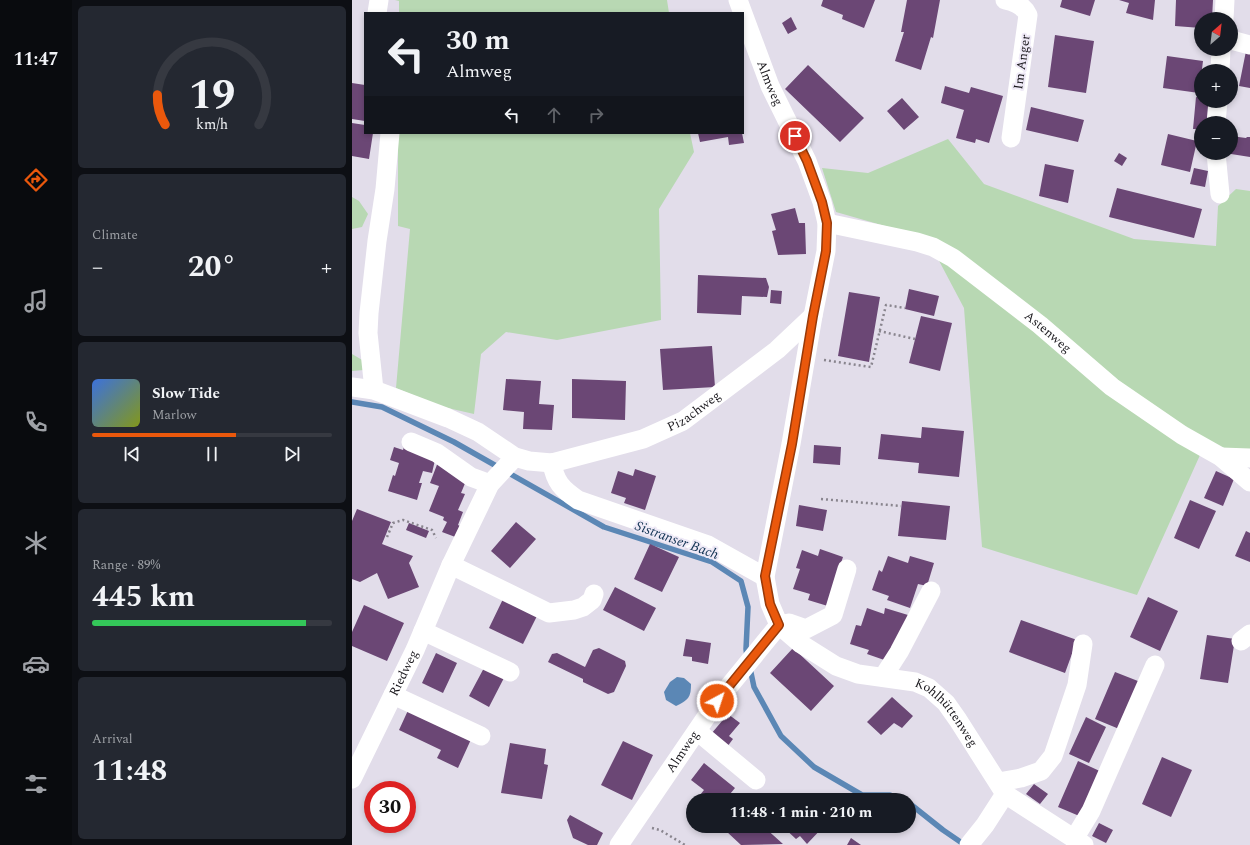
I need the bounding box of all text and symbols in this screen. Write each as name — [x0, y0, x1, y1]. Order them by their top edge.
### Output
north arrow — [1194, 12, 1238, 56]
map controls — [1194, 12, 1238, 160]
text: 30 m — [446, 19, 510, 62]
icon: left — [380, 28, 432, 80]
street label: Im Anger — [1008, 33, 1036, 91]
text: 11:47 — [13, 46, 59, 73]
text: Almweg — [446, 58, 512, 85]
street label: Almweg — [751, 58, 788, 109]
text: 19 — [189, 64, 235, 127]
button: + — [1194, 64, 1238, 108]
icon: left — [501, 104, 523, 126]
icon: ahead — [543, 104, 565, 126]
icon: right — [585, 104, 607, 126]
text: km/h — [196, 113, 228, 135]
button: − — [1194, 116, 1238, 160]
pin — [778, 119, 812, 153]
icon: arrive — [784, 125, 806, 147]
icon: directions — [22, 166, 50, 194]
text: Climate — [92, 225, 138, 245]
text: 20° — [188, 244, 236, 290]
text: − — [92, 251, 103, 284]
text: + — [321, 251, 332, 284]
icon: music — [22, 287, 50, 315]
street label: Astenweg — [1020, 306, 1076, 358]
text: Slow Tide — [152, 382, 220, 405]
street label: Pizachweg — [664, 386, 725, 437]
text: Marlow — [152, 405, 197, 425]
icon: phone — [22, 408, 50, 436]
icon: previous — [121, 443, 143, 465]
icon: pause — [201, 443, 223, 465]
icon: next — [281, 443, 303, 465]
water label: Sistranser Bach — [632, 515, 722, 565]
icon: climate — [22, 529, 50, 557]
text: Range · 89% — [92, 555, 160, 575]
text: 445 km — [92, 574, 195, 620]
street label: Riedweg — [384, 646, 424, 700]
icon: car — [22, 650, 50, 678]
street label: Kohlhüttenweg — [912, 673, 983, 751]
position arrow — [696, 680, 738, 722]
street label: Almweg — [661, 726, 704, 777]
text: Arrival — [92, 729, 133, 749]
text: 11:48 — [92, 748, 167, 794]
icon: filters — [22, 770, 50, 798]
speed limit sign: 30 — [364, 781, 416, 833]
text: 11:48 · 1 min · 210 m — [730, 801, 872, 824]

